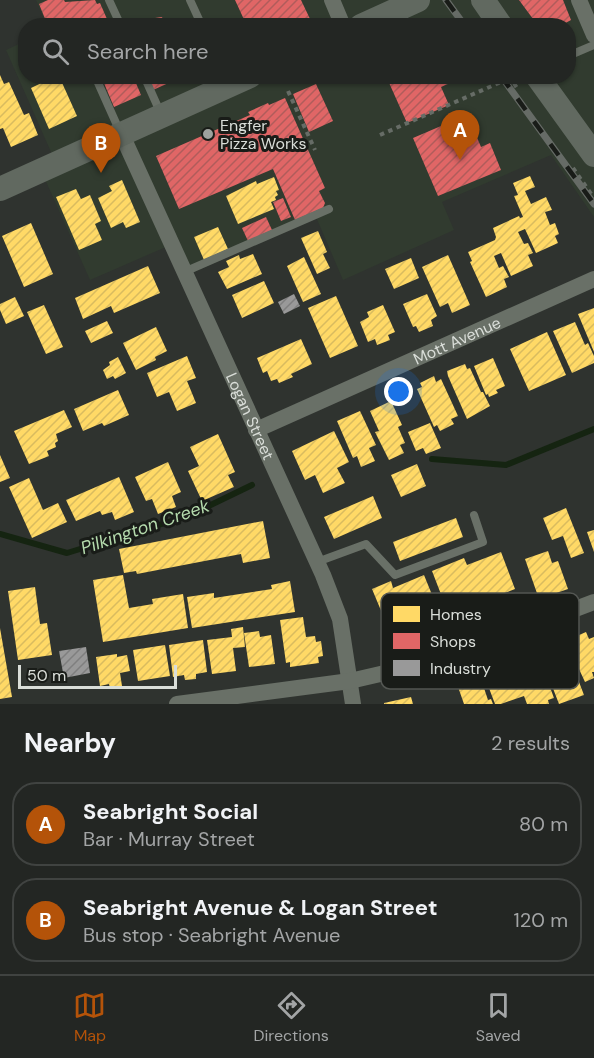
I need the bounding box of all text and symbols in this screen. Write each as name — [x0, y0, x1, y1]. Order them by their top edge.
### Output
search box — [18, 18, 576, 84]
icon: search — [39, 35, 72, 68]
text: Search here — [87, 37, 208, 66]
pin: A — [440, 110, 480, 160]
place label: Engfer Pizza Works — [220, 115, 306, 154]
pin: B — [82, 124, 120, 173]
marker: Engfer Pizza Works — [201, 127, 215, 141]
street label: Mott Avenue — [410, 312, 504, 369]
street label: Logan Street — [221, 369, 279, 463]
your location — [384, 377, 413, 406]
water label: Pilkington Creek — [77, 493, 213, 560]
legend — [381, 593, 579, 689]
text: Homes — [430, 604, 482, 625]
text: Shops — [430, 631, 476, 652]
text: Industry — [430, 658, 491, 679]
scale bar — [18, 662, 177, 690]
text: 50 m — [27, 665, 66, 686]
text: Nearby — [24, 726, 116, 760]
text: 2 results — [491, 730, 570, 756]
text: Seabright Social — [83, 797, 258, 826]
text: A — [38, 811, 53, 837]
text: 80 m — [519, 811, 568, 837]
text: Bar · Murray Street — [83, 826, 255, 852]
text: Seabright Avenue & Logan Street — [83, 893, 437, 922]
text: B — [39, 907, 52, 933]
text: 120 m — [514, 907, 568, 933]
text: Bus stop · Seabright Avenue — [83, 922, 340, 948]
tab: Map — [73, 989, 106, 1046]
tab: Directions — [253, 989, 329, 1046]
tab: Saved — [476, 989, 521, 1046]

